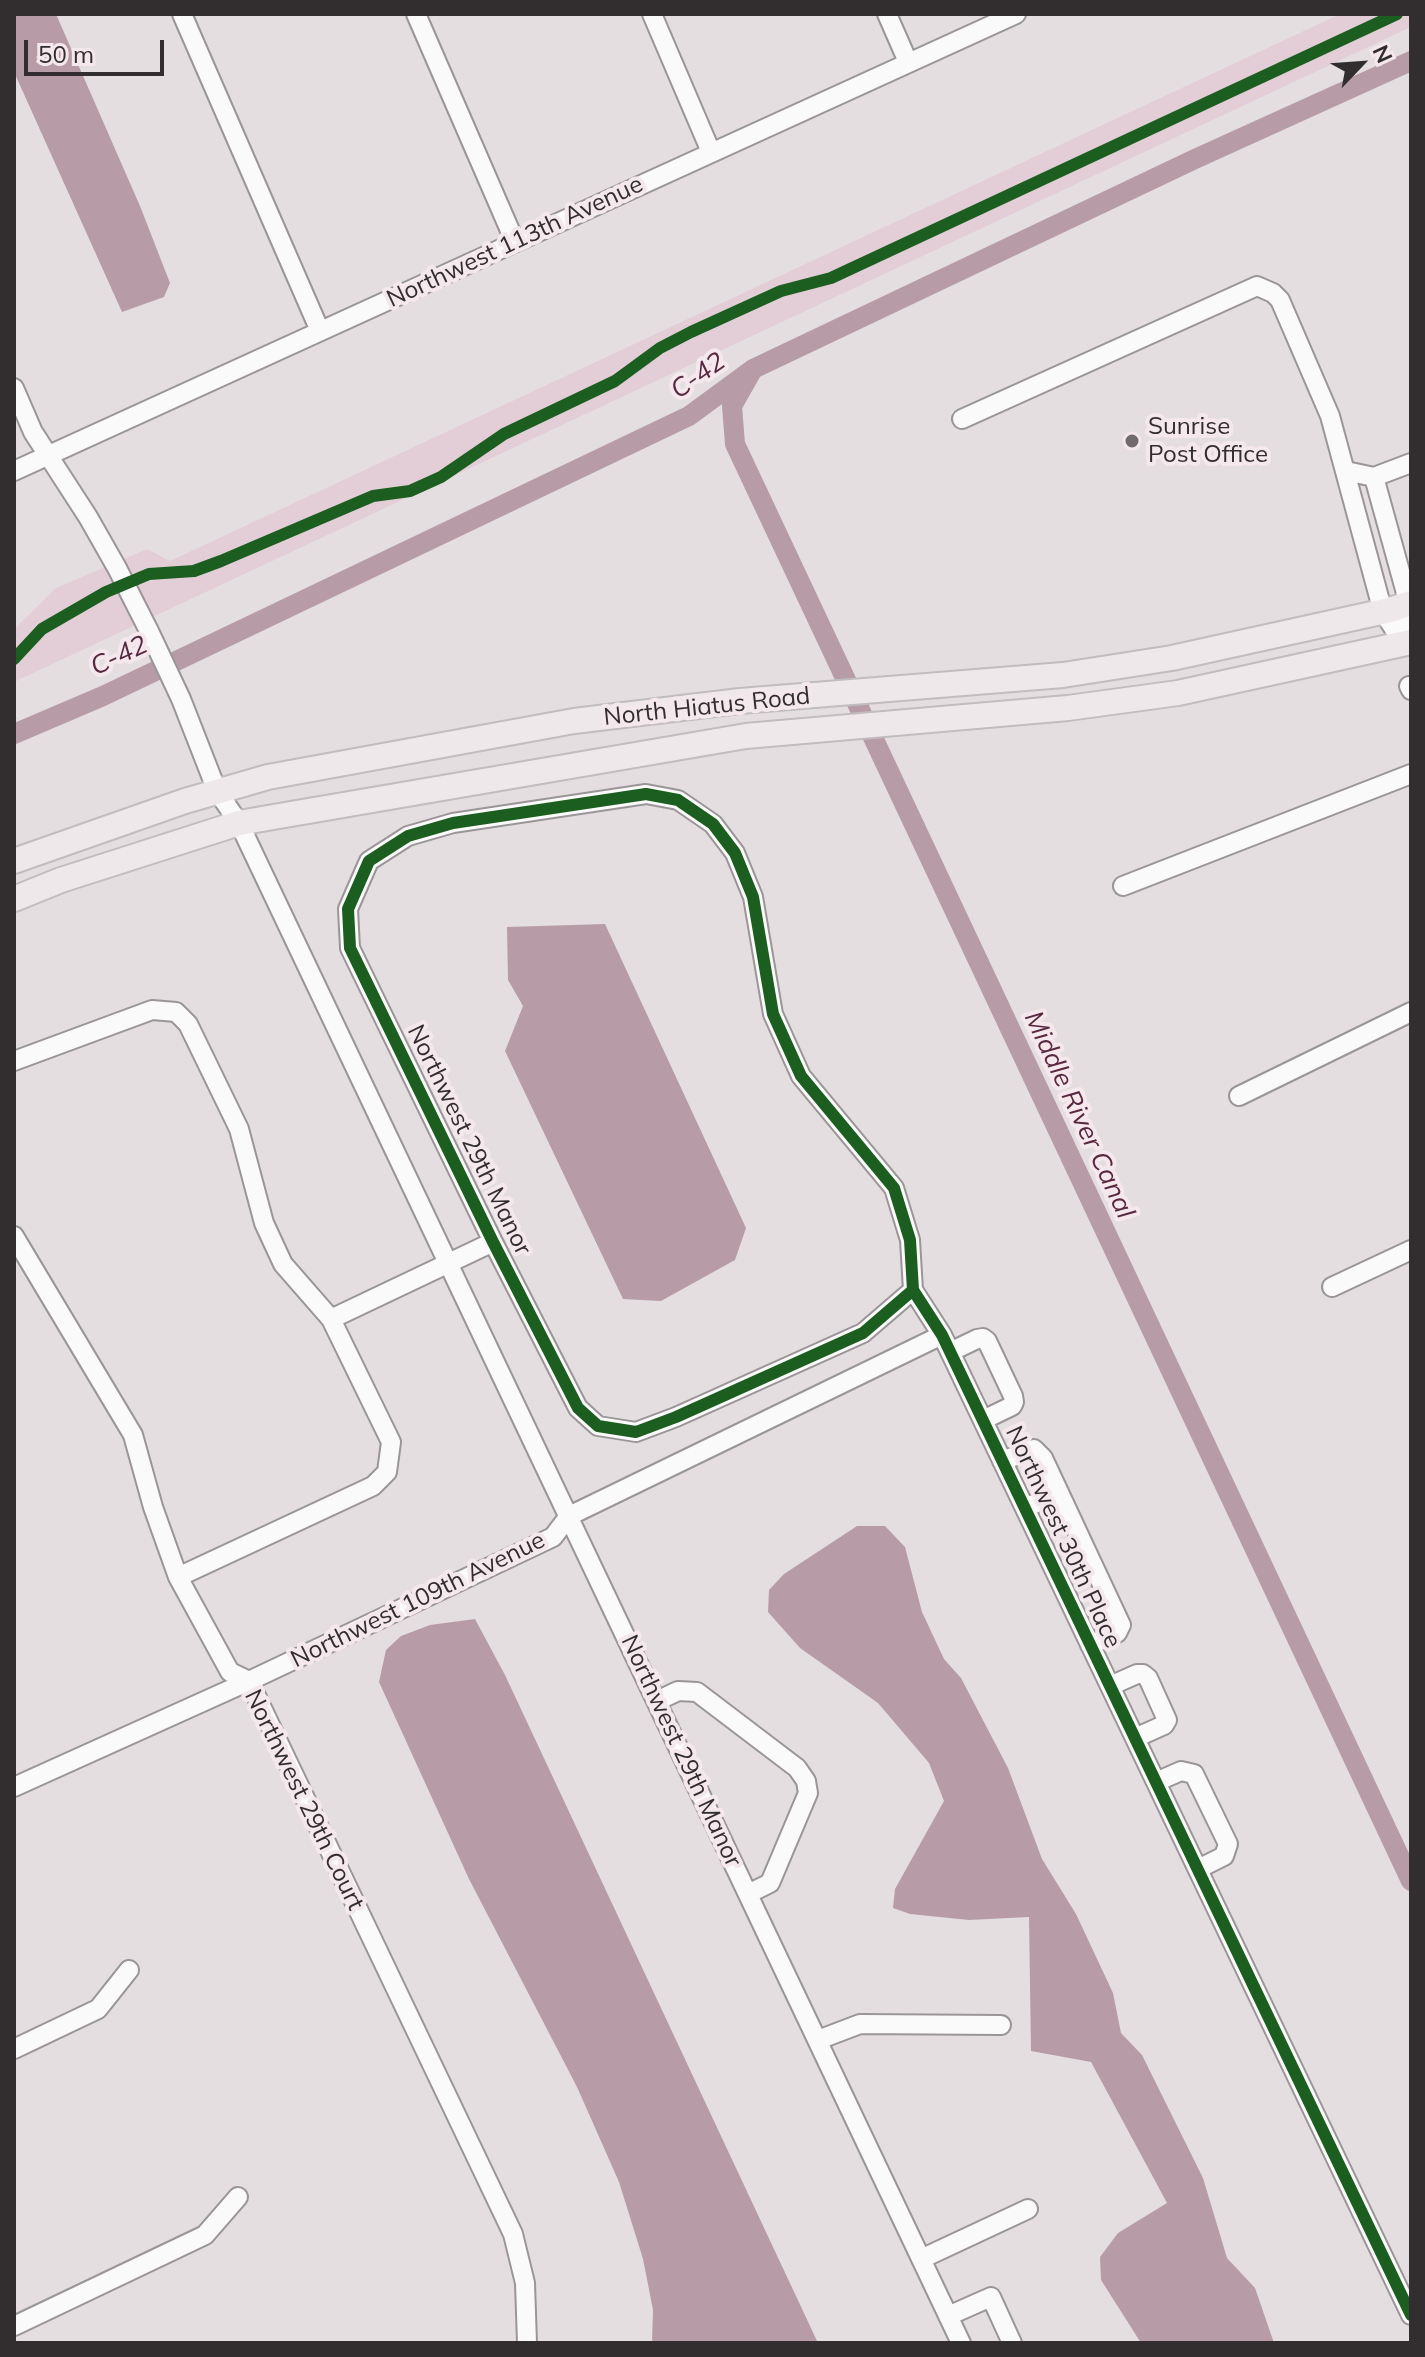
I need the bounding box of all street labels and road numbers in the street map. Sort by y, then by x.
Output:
street label: Northwest 113th Avenue [382,170,648,314]
street label: North Hiatus Road [602,682,812,732]
street label: Northwest 29th Manor [401,1020,537,1260]
street label: Northwest 30th Place [999,1421,1127,1653]
street label: Northwest 109th Avenue [286,1526,550,1674]
street label: Northwest 29th Manor [615,1630,747,1872]
street label: Northwest 29th Court [238,1685,370,1915]

